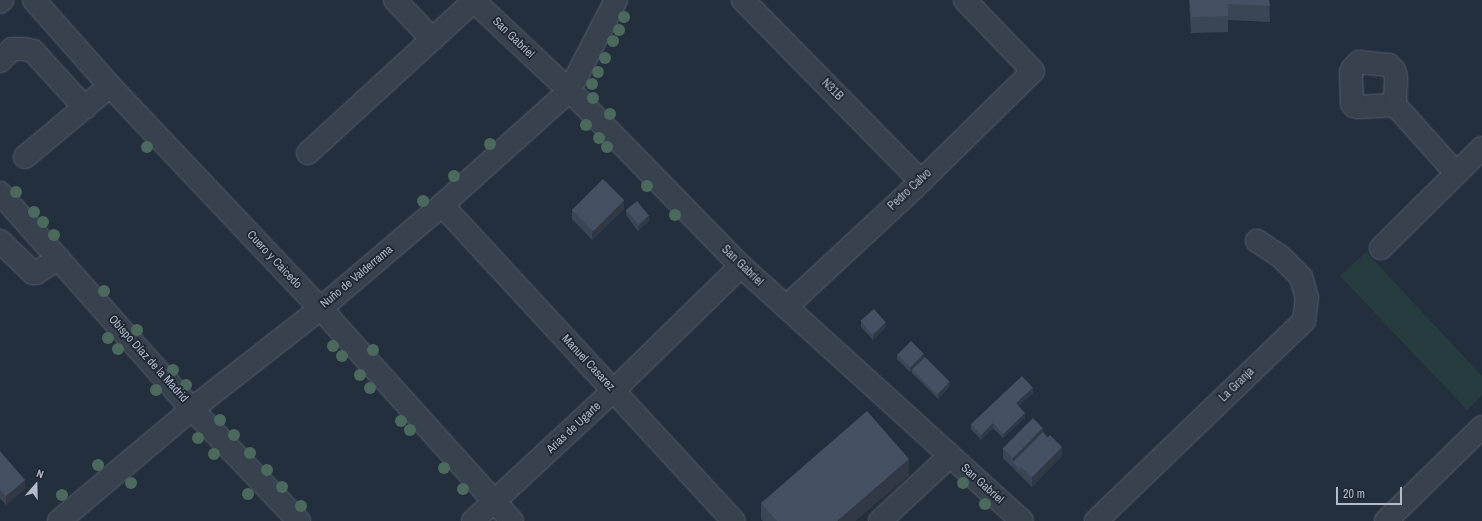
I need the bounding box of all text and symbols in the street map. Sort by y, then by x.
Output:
street label: San Gabriel [489,15,537,61]
street label: N31B [818,76,846,104]
street label: Pedro Calvo [885,166,935,214]
street label: Cuero y Caicedo [244,228,304,292]
street label: Nuño de Valderrama [318,243,396,311]
street label: San Gabriel [718,243,766,289]
street label: Obispo Díaz de la Madrid [105,313,191,405]
street label: Manuel Casarez [558,332,618,394]
street label: La Granja [1216,365,1258,405]
street label: Arias de Ugarte [544,399,604,457]
street label: San Gabriel [958,461,1006,507]
north arrow [16,465,56,505]
text: N [35,466,46,481]
scale bar [1338,479,1404,505]
text: 20 m [1343,486,1365,502]

